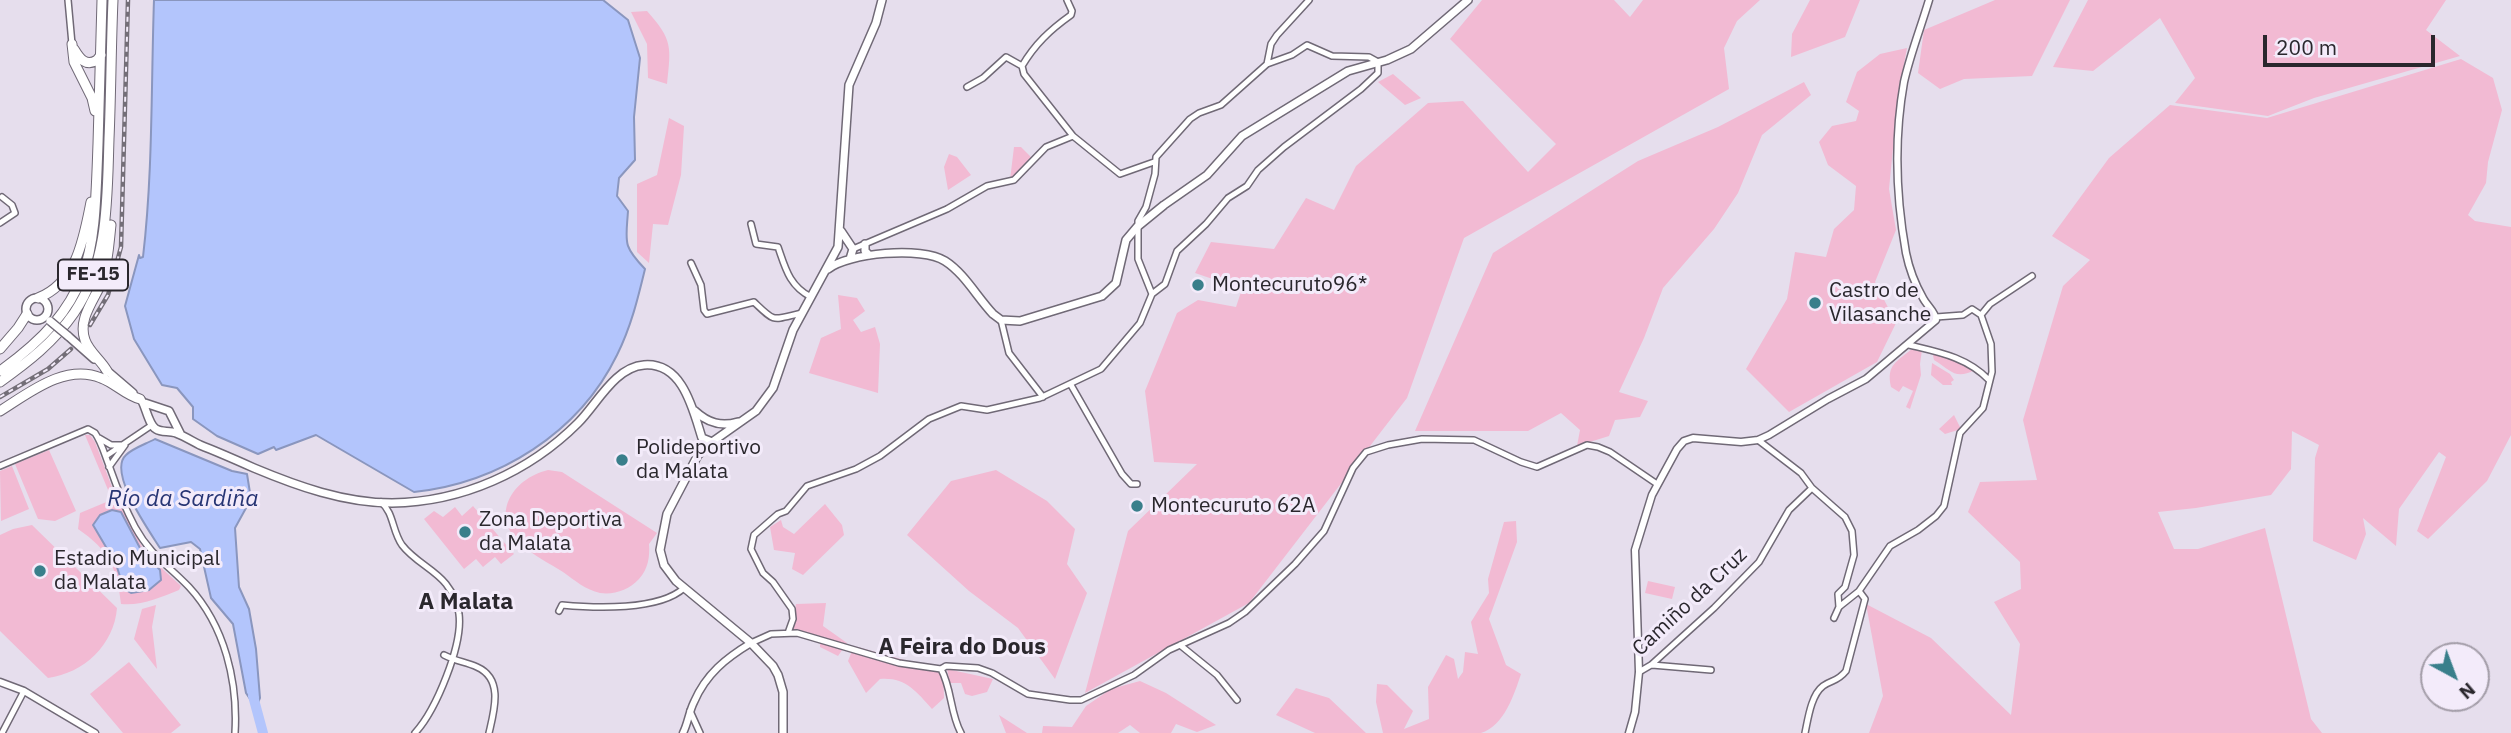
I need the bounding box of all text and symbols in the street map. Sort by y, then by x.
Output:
scale bar [2266,21,2438,65]
text: 200 m [2276,33,2337,61]
road number: FE-15 [58,260,128,290]
place label: Montecuruto96* [1212,272,1367,298]
marker: Montecuruto96* [1190,277,1206,293]
place label: Castro de Vilasanche [1829,278,1931,328]
marker: Castro de Vilasanche [1807,295,1823,311]
place label: Polideportivo da Malata [636,435,761,485]
marker: Polideportivo da Malata [614,452,630,468]
water label: Río da Sardiña [107,485,259,513]
place label: Montecuruto 62A [1151,493,1315,519]
marker: Montecuruto 62A [1129,498,1145,514]
place label: Zona Deportiva da Malata [479,507,622,557]
marker: Zona Deportiva da Malata [457,524,473,540]
street label: Camiño da Cruz [1628,543,1752,661]
place label: Estadio Municipal da Malata [54,546,220,596]
marker: Estadio Municipal da Malata [32,563,48,579]
district label: A Malata [419,588,513,616]
district label: A Feira do Dous [878,633,1046,661]
north arrow [2420,642,2490,712]
text: N [2454,678,2481,705]

